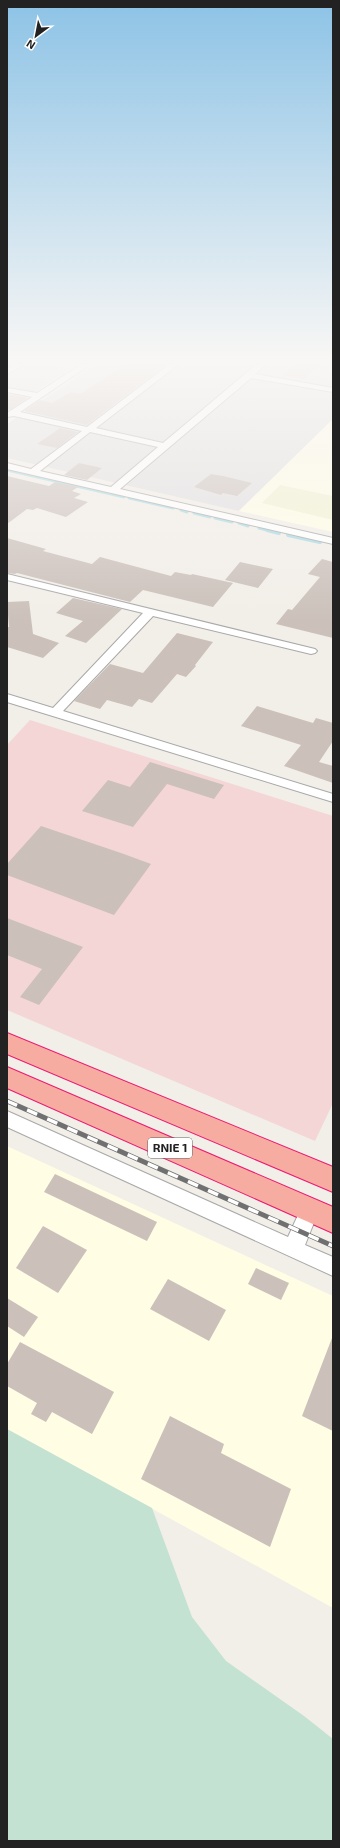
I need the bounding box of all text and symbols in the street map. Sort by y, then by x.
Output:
north arrow [16,16,56,56]
text: N [24,37,37,53]
road number: RNIE 1 [148,1138,192,1158]

